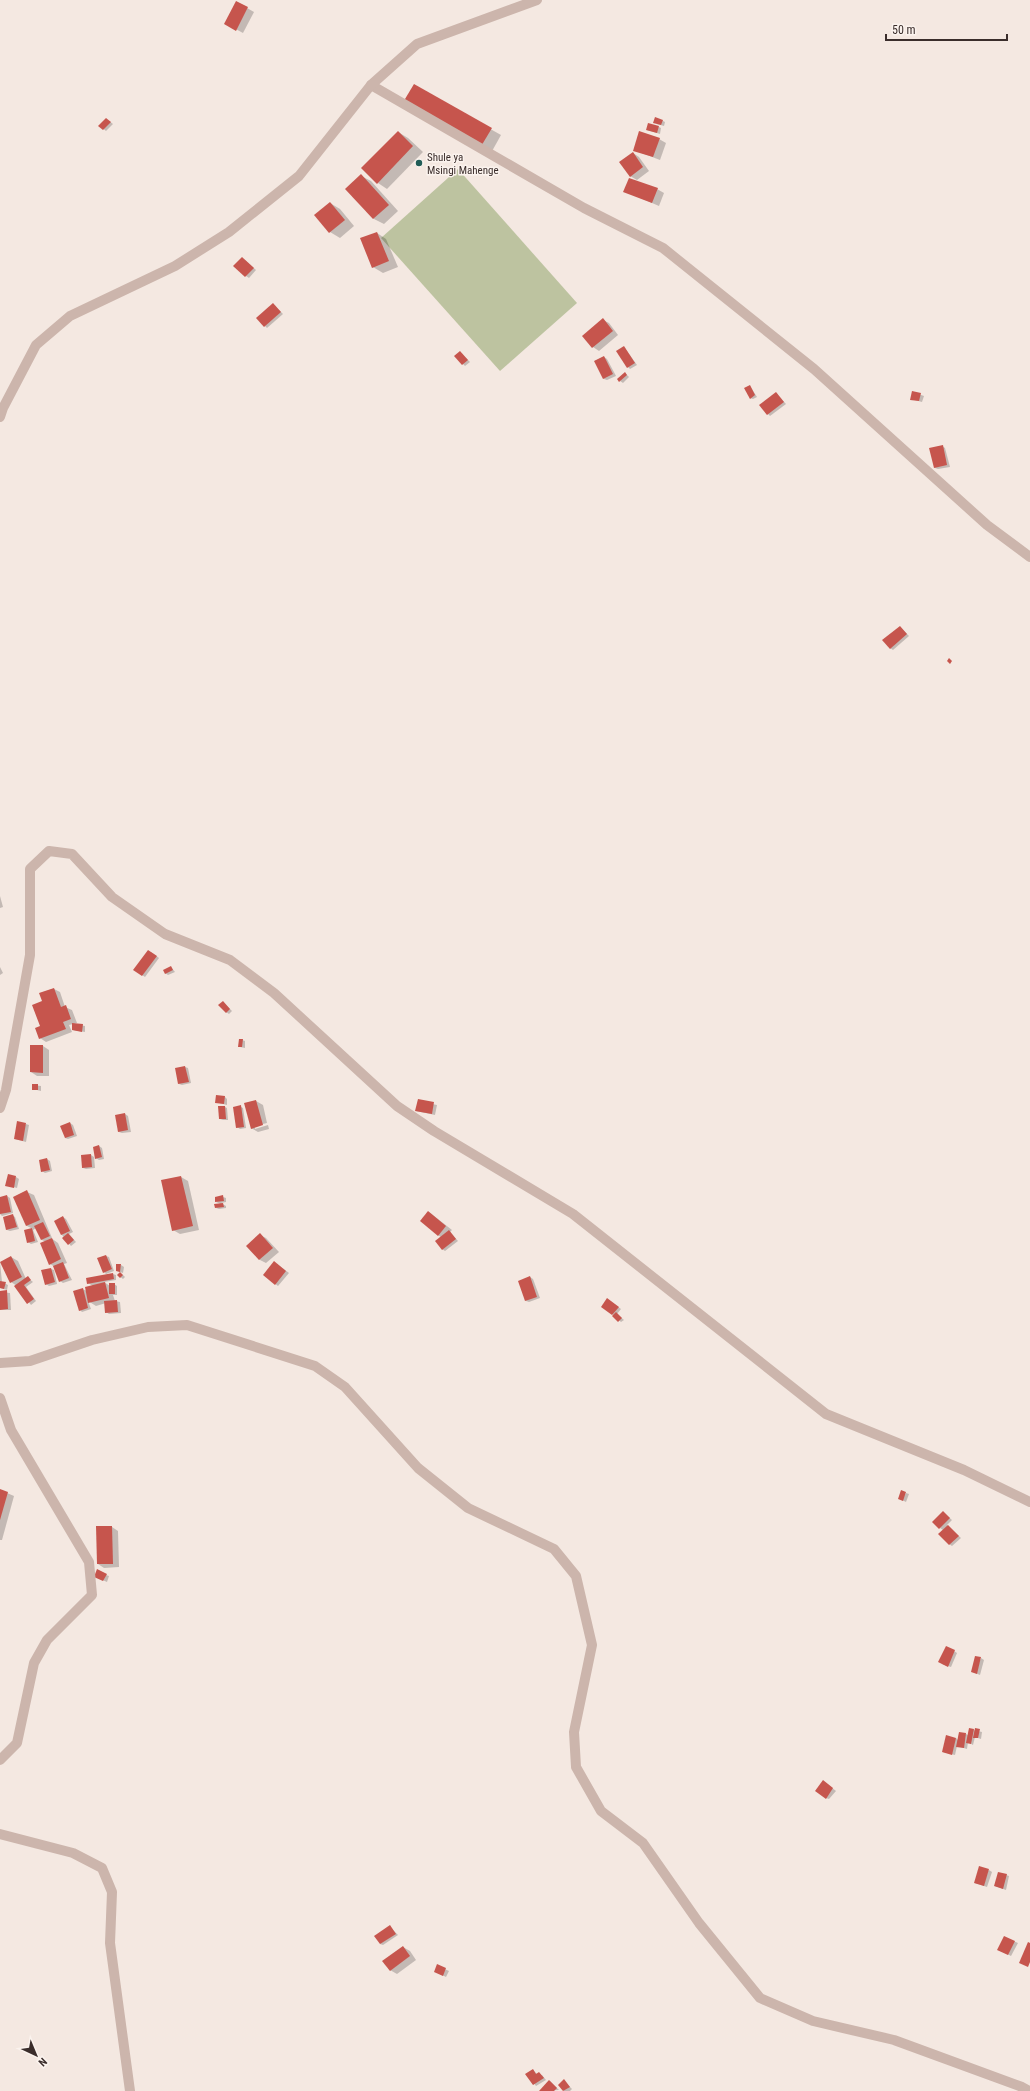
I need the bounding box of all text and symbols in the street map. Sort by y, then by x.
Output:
scale bar [886,16,1007,42]
text: 50 m [892,23,916,37]
place label: Shule ya Msingi Mahenge [427,151,499,177]
marker: Shule ya Msingi Mahenge [414,158,424,168]
north arrow [16,2035,56,2075]
text: N [35,2055,50,2069]

